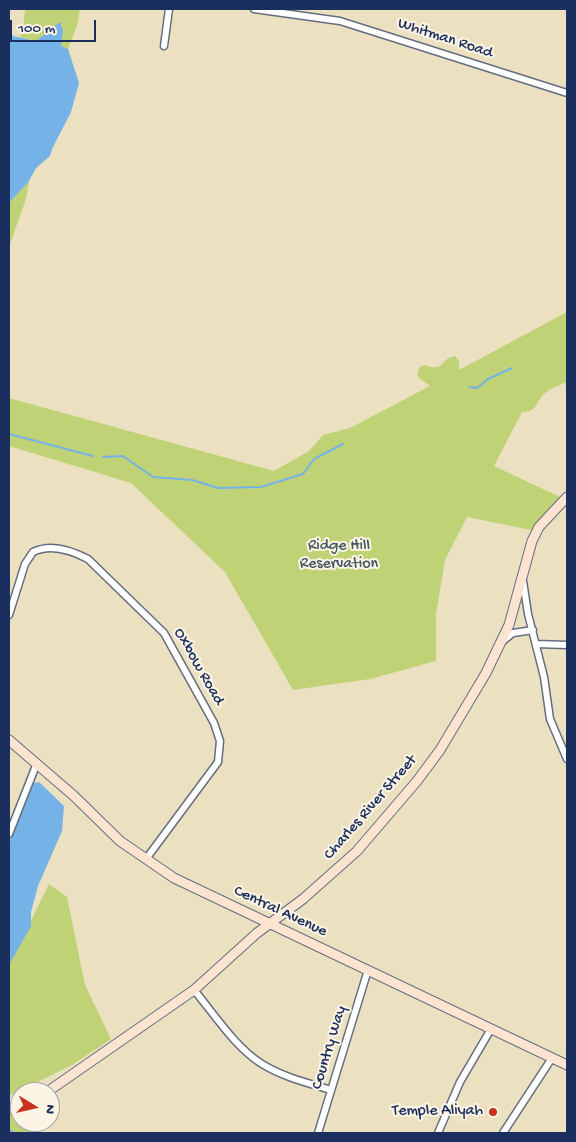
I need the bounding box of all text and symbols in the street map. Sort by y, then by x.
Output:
scale bar [12,10,99,42]
street label: Whitman Road [395,15,495,63]
text: 100 m [18,20,55,38]
park label: Ridge Hill Reservation [300,537,378,575]
street label: Oxbow Road [168,625,228,709]
street label: Charles River Street [320,752,422,864]
street label: Central Avenue [230,882,330,942]
street label: Country Way [308,1004,352,1092]
north arrow [10,1082,60,1132]
place label: Temple Aliyah [392,1102,483,1122]
text: N [40,1103,58,1115]
marker: Temple Aliyah [487,1106,499,1118]

